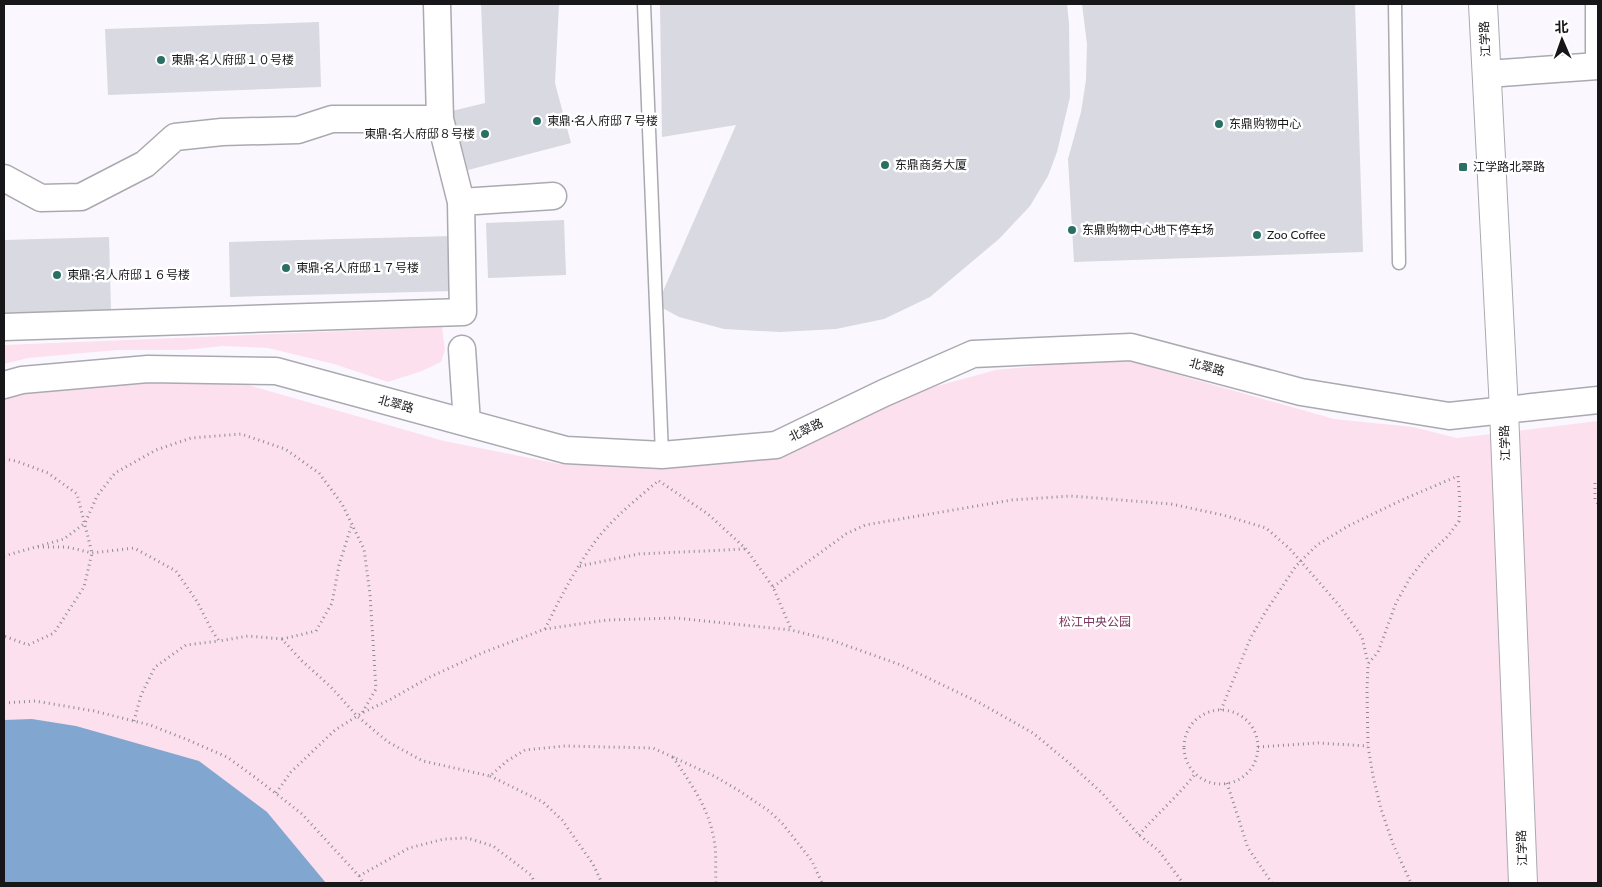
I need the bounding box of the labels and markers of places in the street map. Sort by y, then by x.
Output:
place label: 東鼎·名人府邸１０号楼 [171,52,294,67]
marker: 東鼎·名人府邸１０号楼 [155,54,167,66]
place label: 東鼎·名人府邸７号楼 [547,113,658,128]
marker: 東鼎·名人府邸７号楼 [531,115,543,127]
place label: 东鼎购物中心 [1229,116,1301,131]
marker: 东鼎购物中心 [1213,118,1225,130]
place label: 東鼎·名人府邸８号楼 [364,126,475,141]
marker: 東鼎·名人府邸８号楼 [479,128,491,140]
place label: 东鼎商务大厦 [895,157,967,172]
marker: 东鼎商务大厦 [879,159,891,171]
place label: 江学路北翠路 [1473,159,1545,174]
marker: 江学路北翠路 [1457,161,1469,173]
place label: 东鼎购物中心地下停车场 [1082,222,1214,237]
marker: 东鼎购物中心地下停车场 [1066,224,1078,236]
place label: Zoo Coffee [1267,227,1326,242]
marker: Zoo Coffee [1251,229,1263,241]
place label: 東鼎·名人府邸１７号楼 [296,260,419,275]
marker: 東鼎·名人府邸１７号楼 [280,262,292,274]
place label: 東鼎·名人府邸１６号楼 [67,267,190,282]
marker: 東鼎·名人府邸１６号楼 [51,269,63,281]

